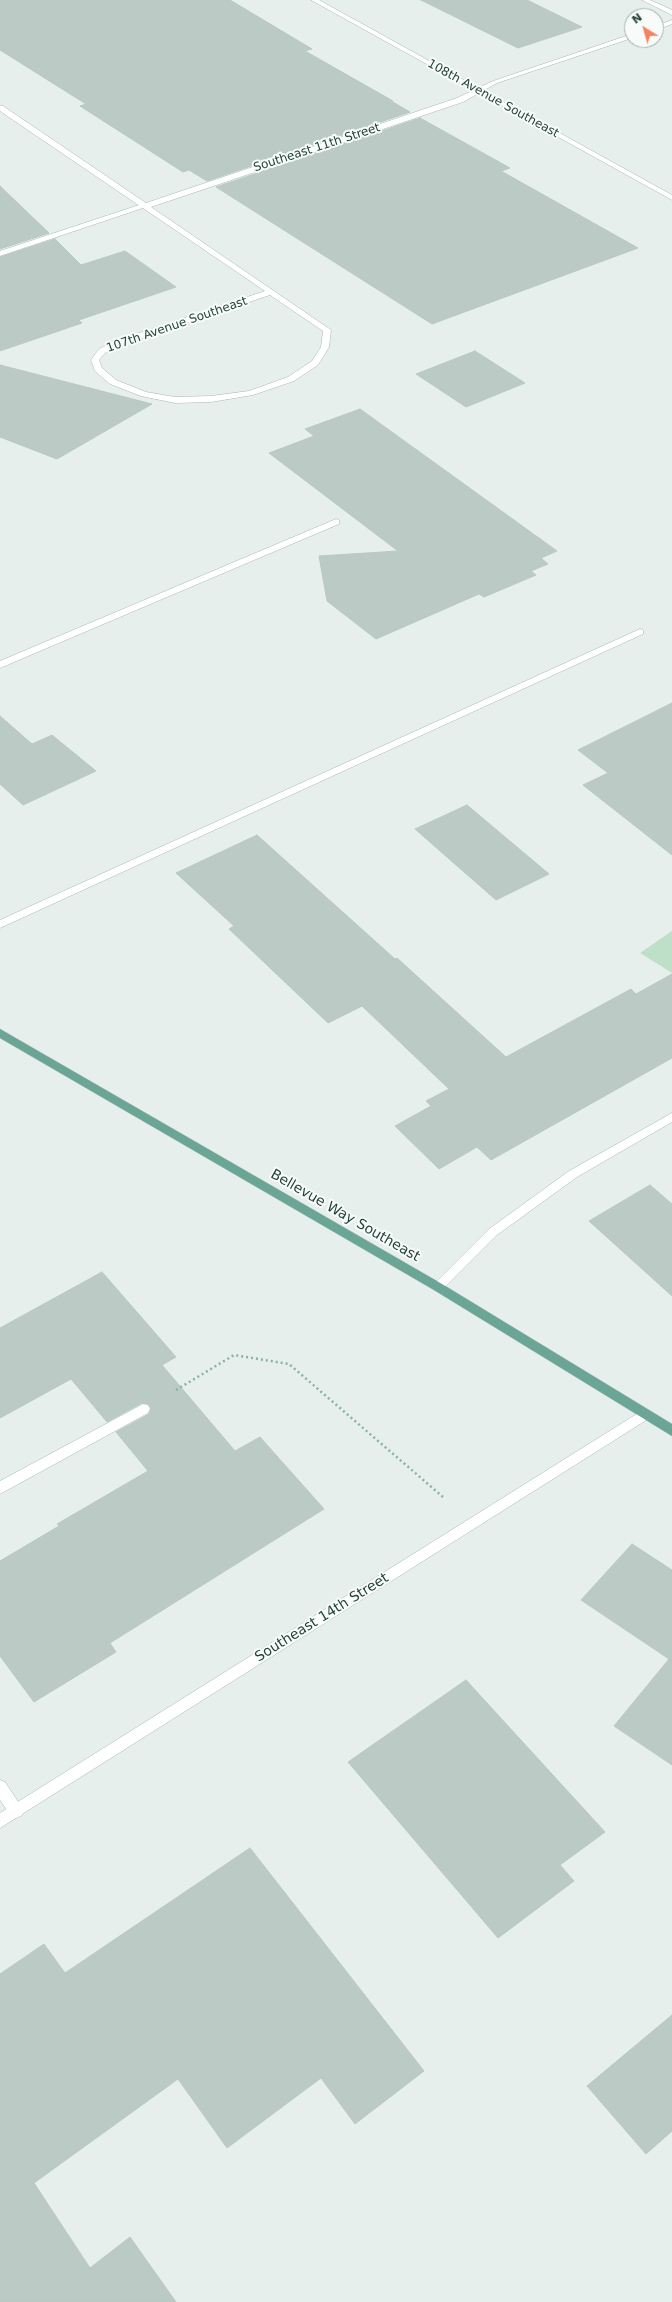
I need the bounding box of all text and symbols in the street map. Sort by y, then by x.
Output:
north arrow [624,8,664,48]
text: N [629,11,645,27]
street label: 108th Avenue Southeast [425,57,561,141]
street label: Southeast 11th Street [252,121,382,175]
street label: 107th Avenue Southeast [105,294,249,356]
street label: Bellevue Way Southeast [267,1166,423,1266]
street label: Southeast 14th Street [252,1570,392,1666]

